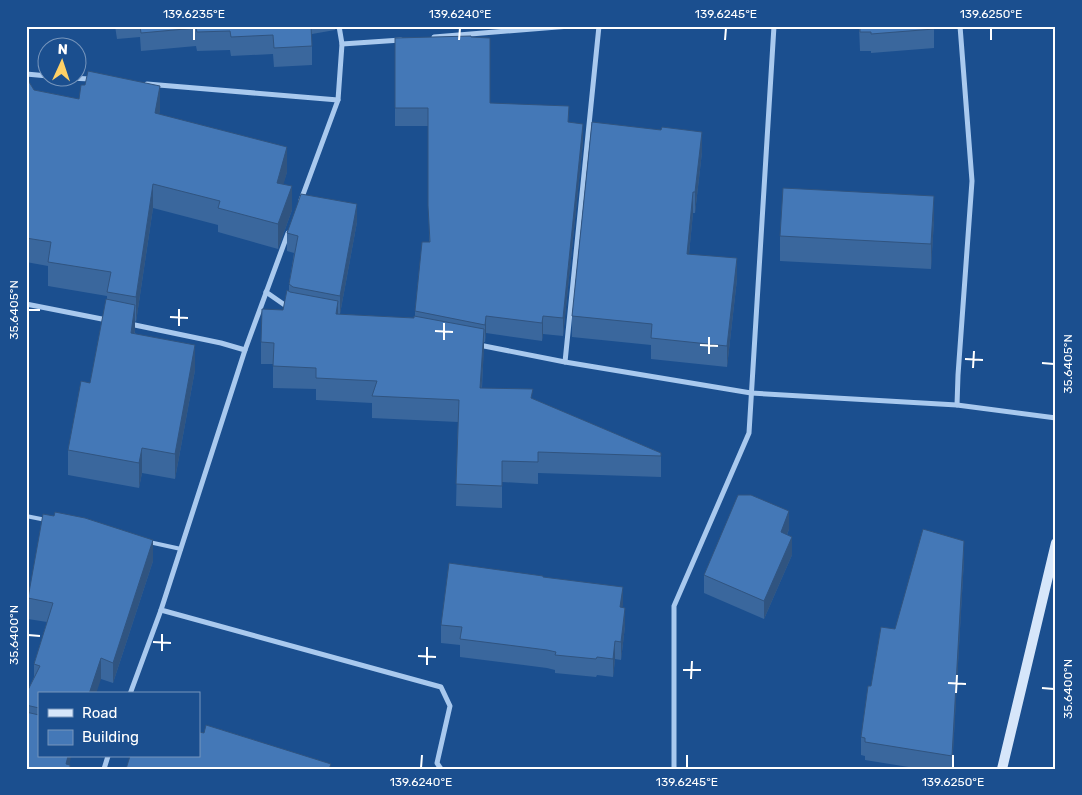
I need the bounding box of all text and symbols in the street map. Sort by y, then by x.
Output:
text: 139.6235°E [163,7,225,21]
text: 139.6240°E [429,7,491,21]
text: 139.6245°E [695,7,757,21]
text: 139.6250°E [960,7,1022,21]
north arrow [38,38,88,88]
text: N [57,41,68,58]
text: 35.6405°N [7,280,21,340]
text: 35.6405°N [1061,334,1075,394]
text: 35.6400°N [7,605,21,665]
text: 35.6400°N [1061,659,1075,719]
legend [38,692,200,758]
text: Road [82,704,118,722]
text: Building [82,728,139,746]
text: 139.6240°E [390,775,452,789]
text: 139.6245°E [656,775,718,789]
text: 139.6250°E [922,775,984,789]

